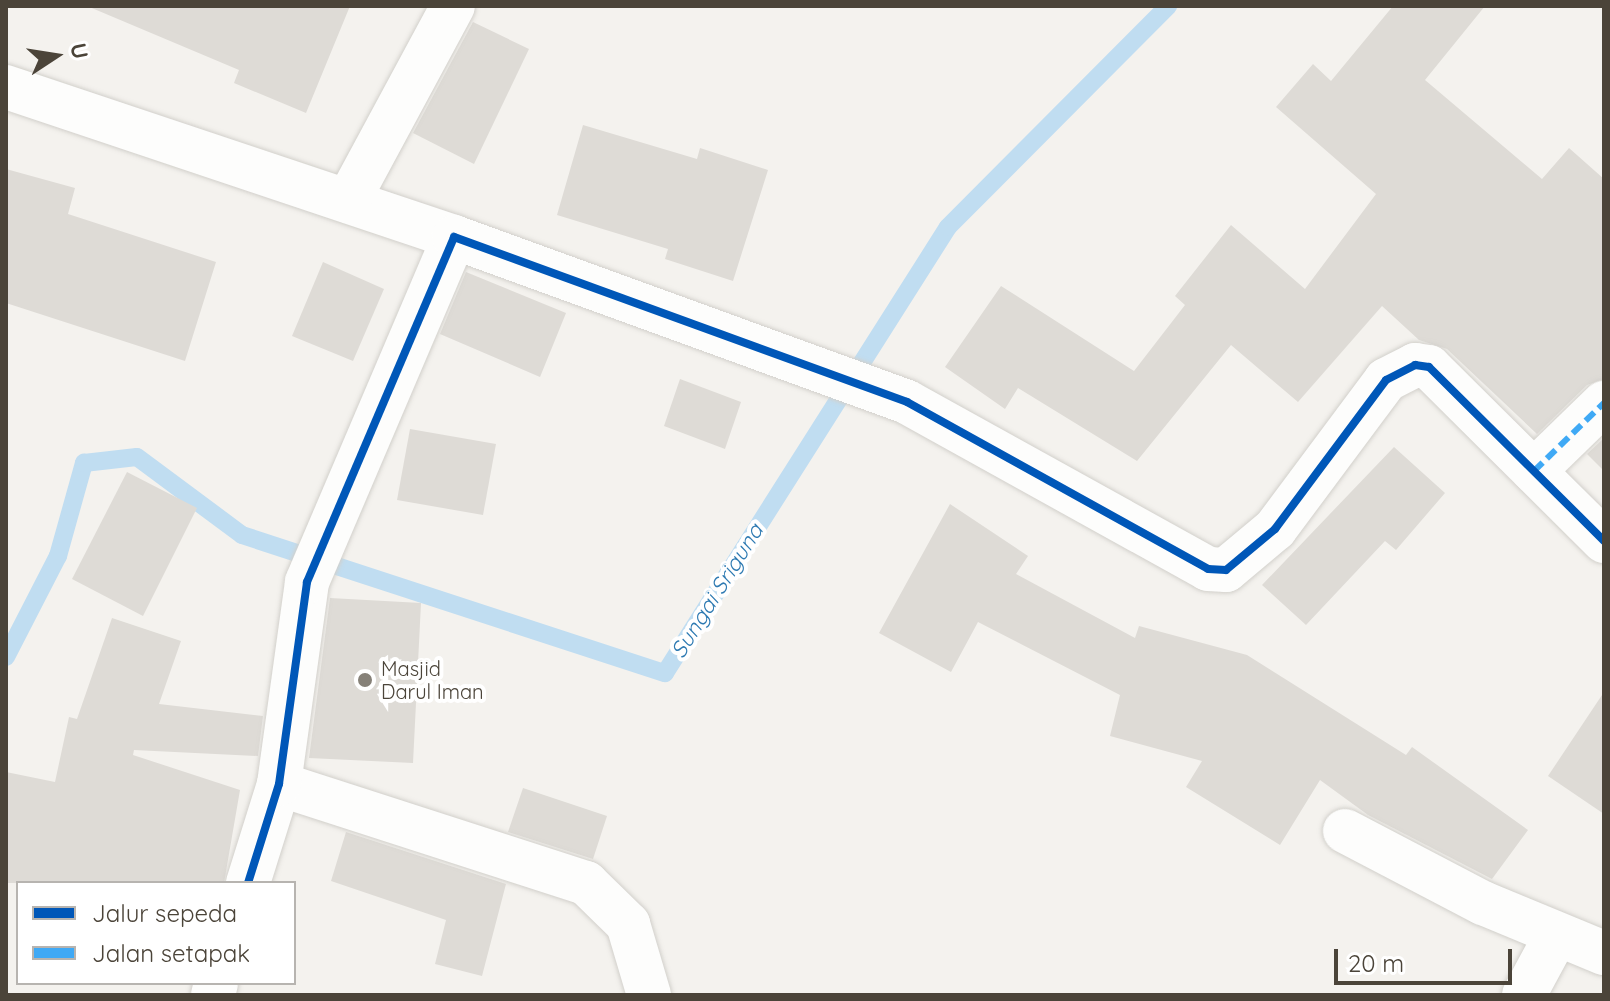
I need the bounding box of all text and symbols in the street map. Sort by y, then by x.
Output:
north arrow [16,16,96,96]
text: U [64,41,95,62]
water label: Sungai Sriguna [665,519,769,663]
place label: Masjid Darul Iman [381,656,484,703]
marker: Masjid Darul Iman [356,671,374,689]
legend [16,881,296,985]
text: Jalur sepeda [92,898,237,928]
scale bar [1338,933,1516,983]
text: Jalan setapak [92,938,250,968]
text: 20 m [1348,948,1404,978]

